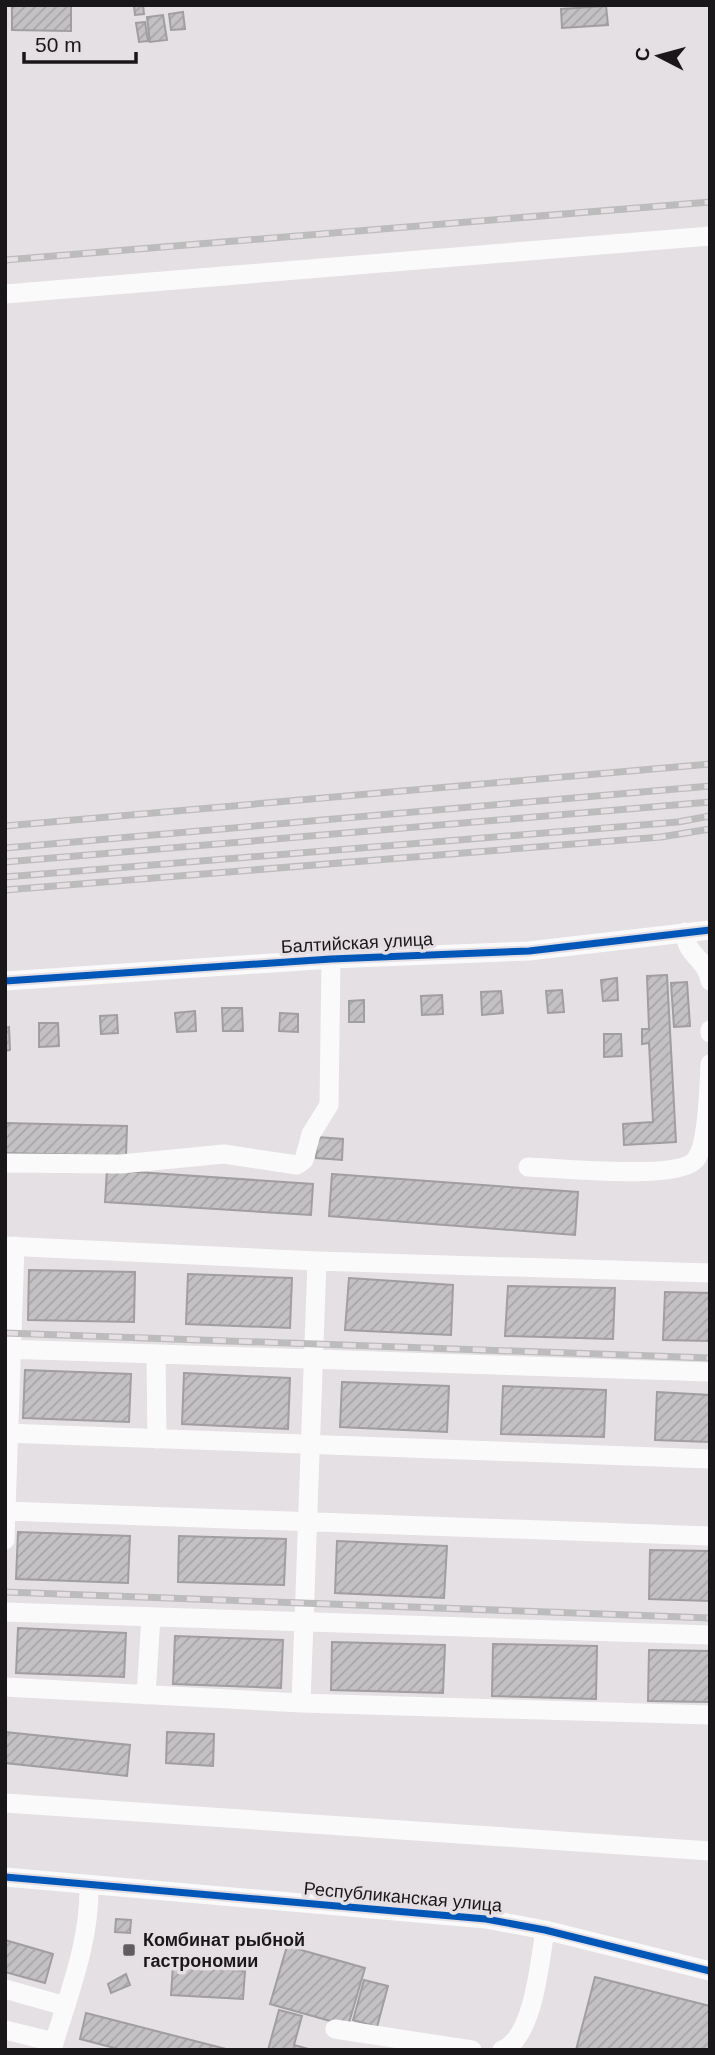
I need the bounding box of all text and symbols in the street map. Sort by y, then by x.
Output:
scale bar [24,21,136,65]
north arrow [624,21,694,91]
text: 50 m [35,33,82,56]
text: С [631,46,654,62]
street label: Балтийская улица [280,929,434,957]
street label: Республиканская улица [303,1878,504,1916]
place label: Комбинат рыбной гастрономии [143,1930,305,1971]
marker: Комбинат рыбной гастрономии [121,1942,137,1958]

